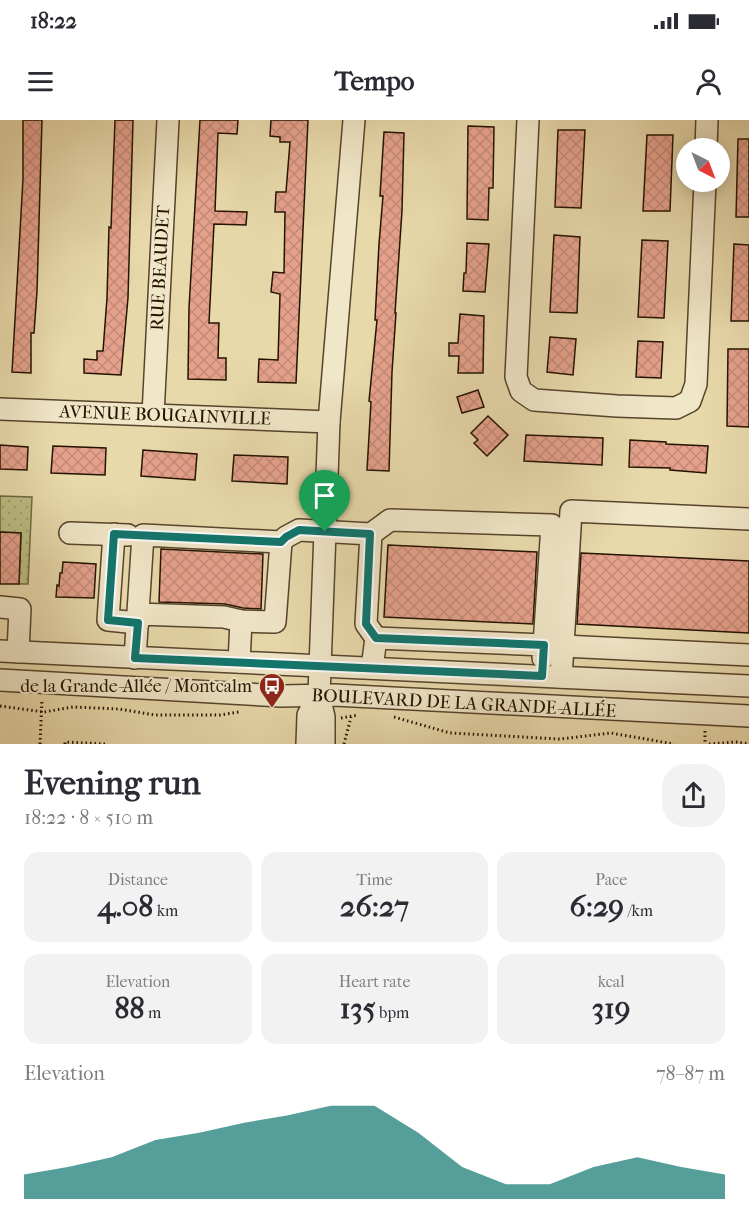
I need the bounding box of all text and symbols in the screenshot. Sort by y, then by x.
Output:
text: 18:22 [30,8,77,34]
icon: menu [24,65,57,98]
text: Tempo [334,65,415,97]
icon: person [692,65,725,98]
north arrow [676,138,730,192]
map controls [676,138,730,192]
street label: RUE BEAUDET [147,204,174,331]
street label: AVENUE BOUGAINVILLE [58,401,271,430]
pin [299,470,350,532]
icon: arrive [308,479,341,512]
bus stop icon: de la Grande-Allée / Montcalm [257,671,287,709]
place label: de la Grande-Allée / Montcalm [20,676,252,697]
street label: BOULEVARD DE LA GRANDE-ALLÉE [311,684,617,722]
text: Evening run [24,764,201,803]
button: share [662,764,725,827]
text: 18:22 · 8 × 510 m [24,806,153,829]
text: Distance [108,870,168,889]
text: Time [356,870,393,889]
text: Pace [595,870,627,889]
text: 4.08 [97,889,153,924]
text: 26:27 [340,889,409,924]
text: 6:29 [569,889,624,924]
text: km [153,901,178,920]
text: /km [624,901,653,920]
text: Elevation [105,972,170,991]
text: Heart rate [339,972,410,991]
text: kcal [598,972,625,991]
text: 88 [114,991,145,1026]
text: 135 [340,991,376,1026]
text: 319 [592,991,631,1026]
text: m [145,1003,161,1022]
text: bpm [376,1003,409,1022]
text: Elevation [24,1062,105,1085]
text: 78–87 m [656,1062,725,1085]

